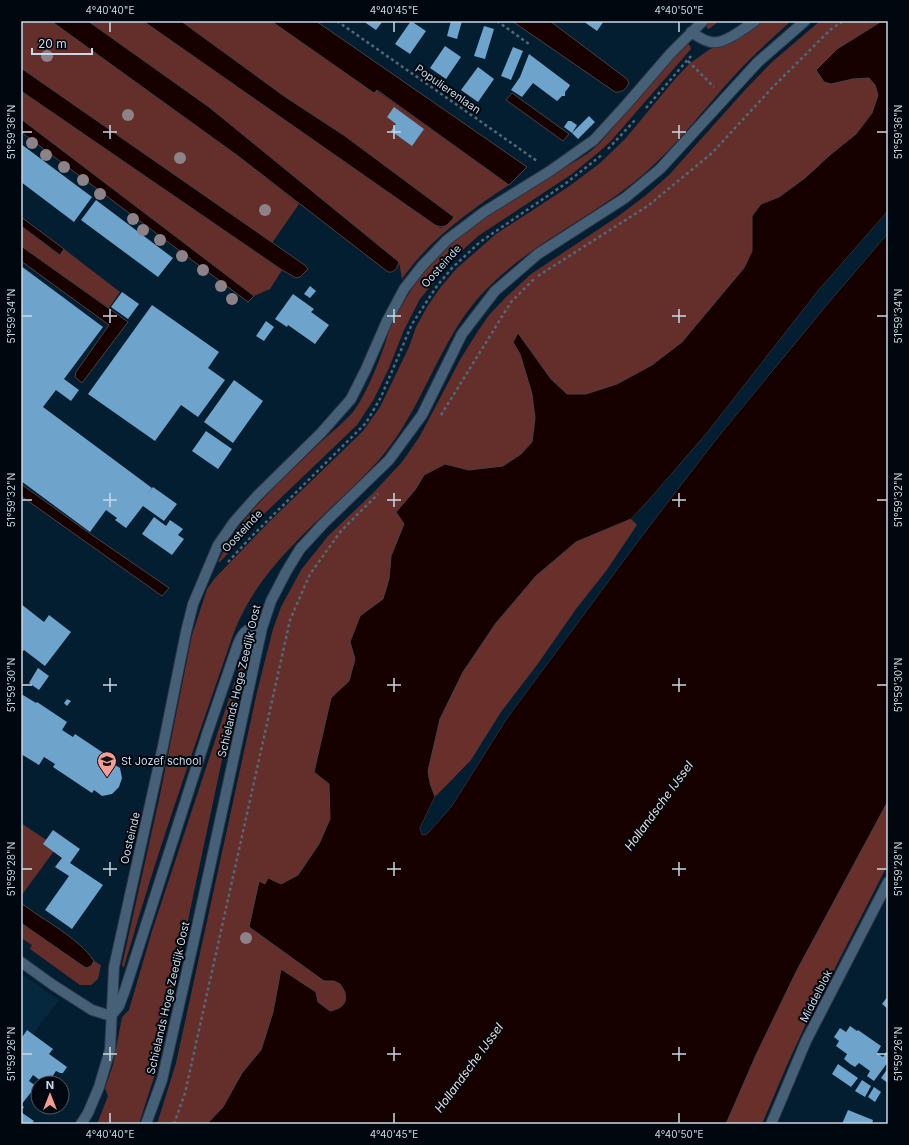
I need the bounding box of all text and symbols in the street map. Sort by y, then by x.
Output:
text: 4°40'40"E [86,4,134,16]
text: 4°40'45"E [370,4,418,16]
text: 4°40'50"E [654,4,704,16]
scale bar [32,30,92,56]
text: 20 m [38,36,67,51]
street label: Populierenlaan [412,61,484,117]
text: 51°59'36"N [5,105,17,159]
text: 51°59'36"N [892,105,904,159]
street label: Oosteinde [418,242,464,290]
text: 51°59'34"N [5,289,17,343]
text: 51°59'34"N [892,289,904,343]
text: 51°59'32"N [5,473,17,527]
text: 51°59'32"N [892,473,904,527]
street label: Oosteinde [219,507,265,555]
street label: Schielands Hoge Zeedijk Oost [215,603,263,759]
text: 51°59'30"N [5,658,17,712]
text: 51°59'30"N [892,658,904,712]
school or university icon: St Jozef school [96,750,118,778]
place label: St Jozef school [121,754,201,768]
water label: Hollandsche IJssel [621,758,696,853]
street label: Oosteinde [117,811,143,865]
text: 51°59'28"N [5,842,17,896]
text: 51°59'28"N [892,842,904,896]
street label: Schielands Hoge Zeedijk Oost [144,920,192,1076]
street label: Middelblok [797,967,835,1025]
water label: Hollandsche IJssel [431,1020,506,1115]
text: 51°59'26"N [5,1027,17,1081]
text: 51°59'26"N [892,1027,904,1081]
north arrow [30,1075,70,1115]
text: N [46,1078,54,1092]
text: 4°40'40"E [86,1128,134,1140]
text: 4°40'45"E [370,1128,418,1140]
text: 4°40'50"E [654,1128,704,1140]

